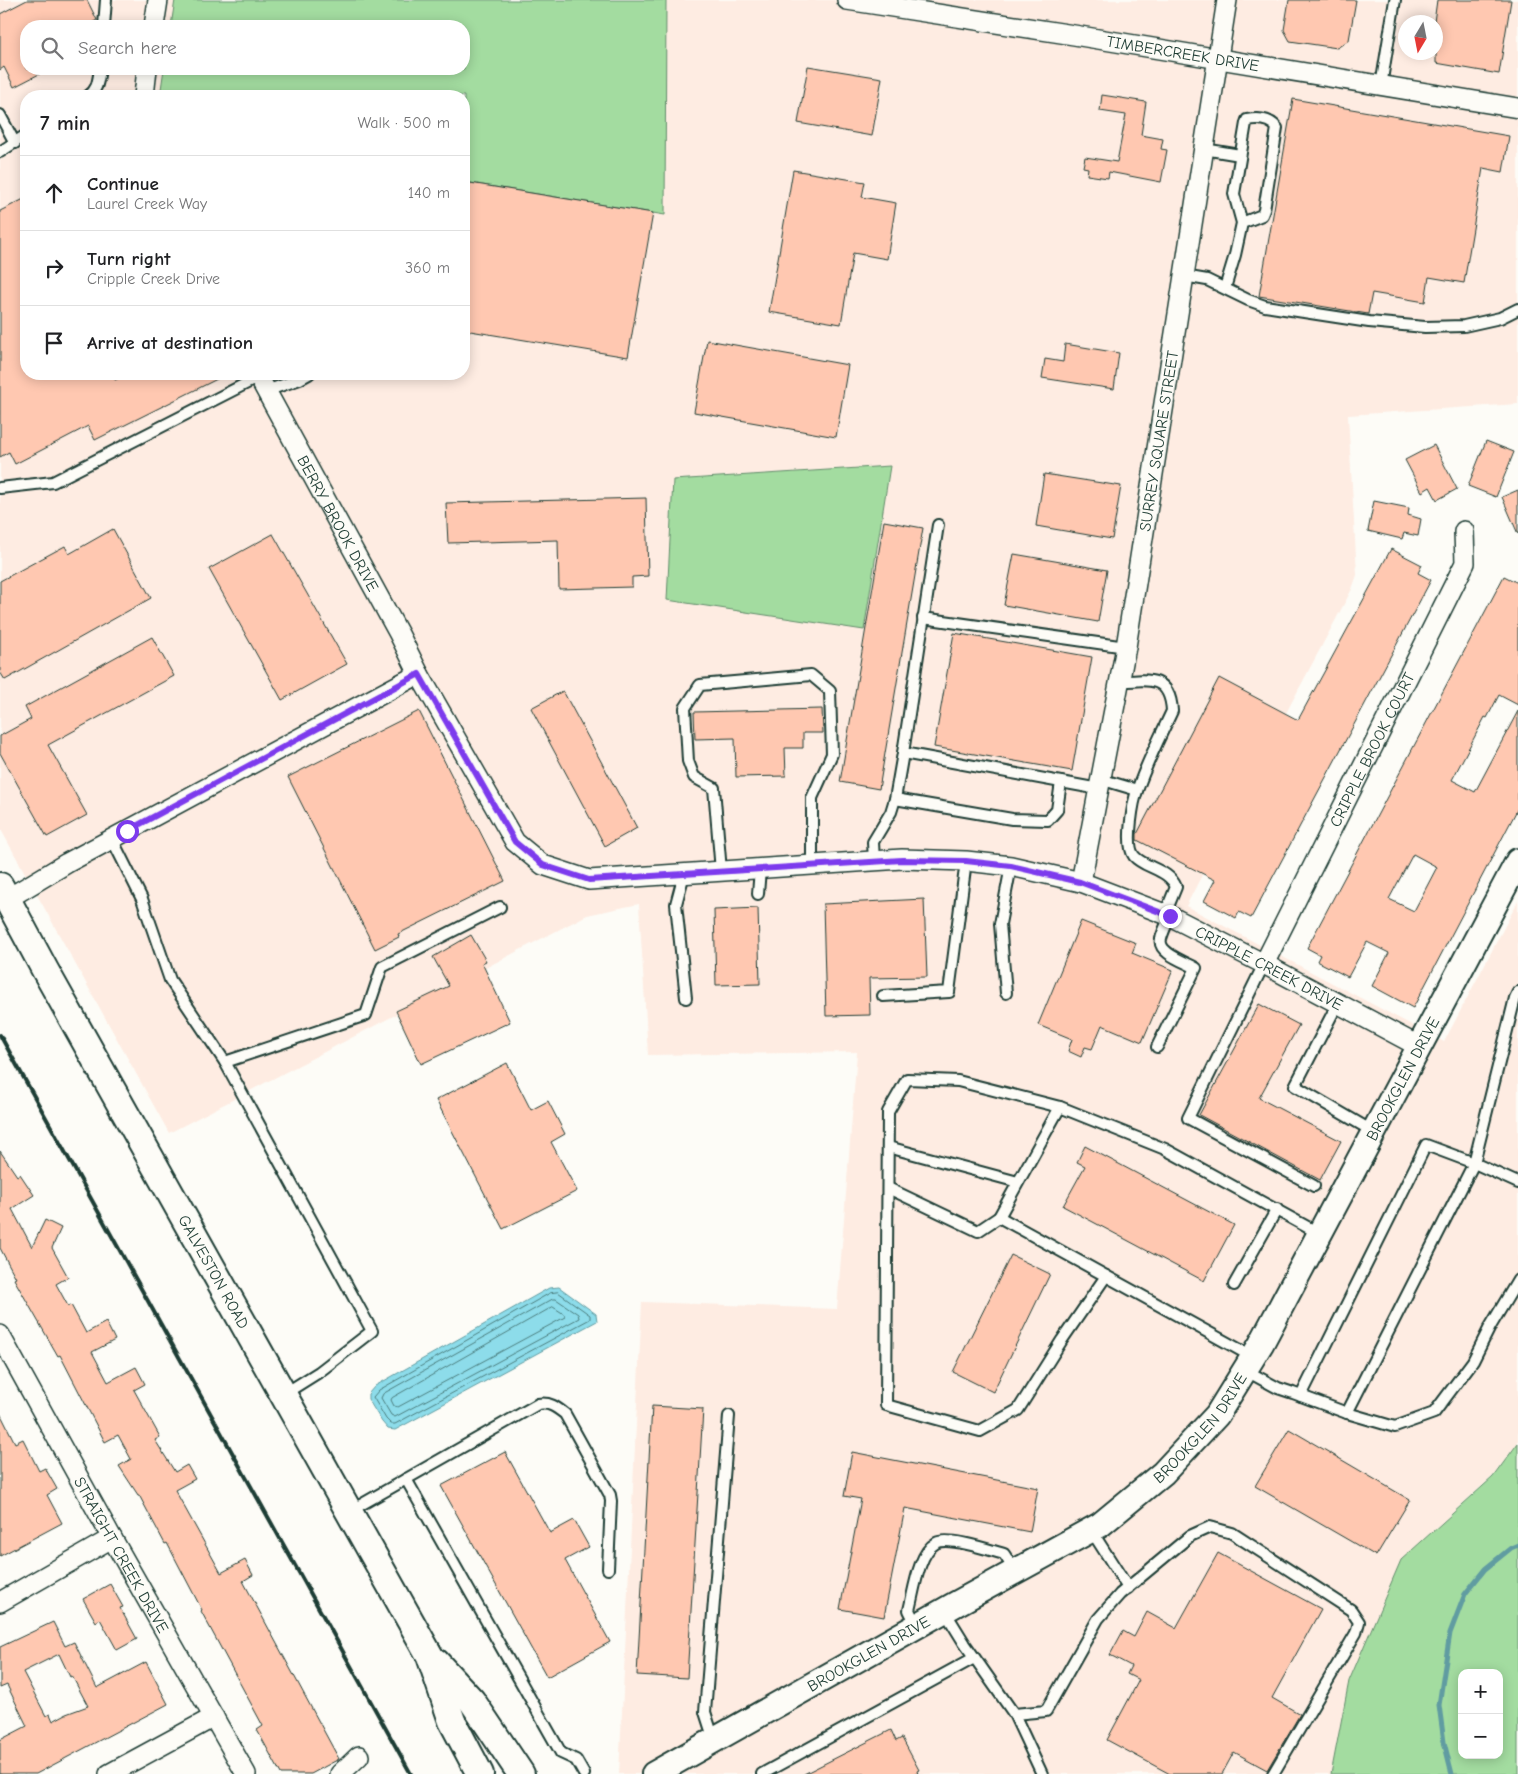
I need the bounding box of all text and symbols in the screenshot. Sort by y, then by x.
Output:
north arrow [1398,15,1443,60]
search box [20,20,470,75]
street label: TIMBERCREEK DRIVE [1105,32,1261,75]
icon: search [38,34,66,62]
text: Search here [78,37,177,59]
text: 7 min [40,111,90,135]
text: Walk · 500 m [357,114,450,132]
text: Continue [87,173,159,195]
icon: ahead [40,179,68,207]
text: 140 m [408,184,450,202]
text: Laurel Creek Way [87,195,207,213]
text: Turn right [87,248,171,270]
icon: right [40,254,68,282]
text: 360 m [405,259,450,277]
text: Cripple Creek Drive [87,270,220,288]
icon: arrive [40,329,68,357]
text: Arrive at destination [87,332,253,354]
street label: SURREY SQUARE STREET [1136,349,1182,533]
street label: BERRY BROOK DRIVE [293,453,382,595]
street label: CRIPPLE BROOK COURT [1326,669,1419,830]
route start [116,820,139,843]
route end [1159,905,1182,928]
street label: CRIPPLE CREEK DRIVE [1192,922,1346,1014]
street label: BROOKGLEN DRIVE [1363,1014,1444,1144]
street label: GALVESTON ROAD [174,1212,252,1332]
street label: BROOKGLEN DRIVE [1150,1370,1251,1487]
street label: STRAIGHT CREEK DRIVE [70,1474,172,1636]
street label: BROOKGLEN DRIVE [804,1612,933,1696]
map controls [1458,1669,1503,1759]
button: + [1458,1669,1503,1714]
button: − [1458,1714,1503,1759]

